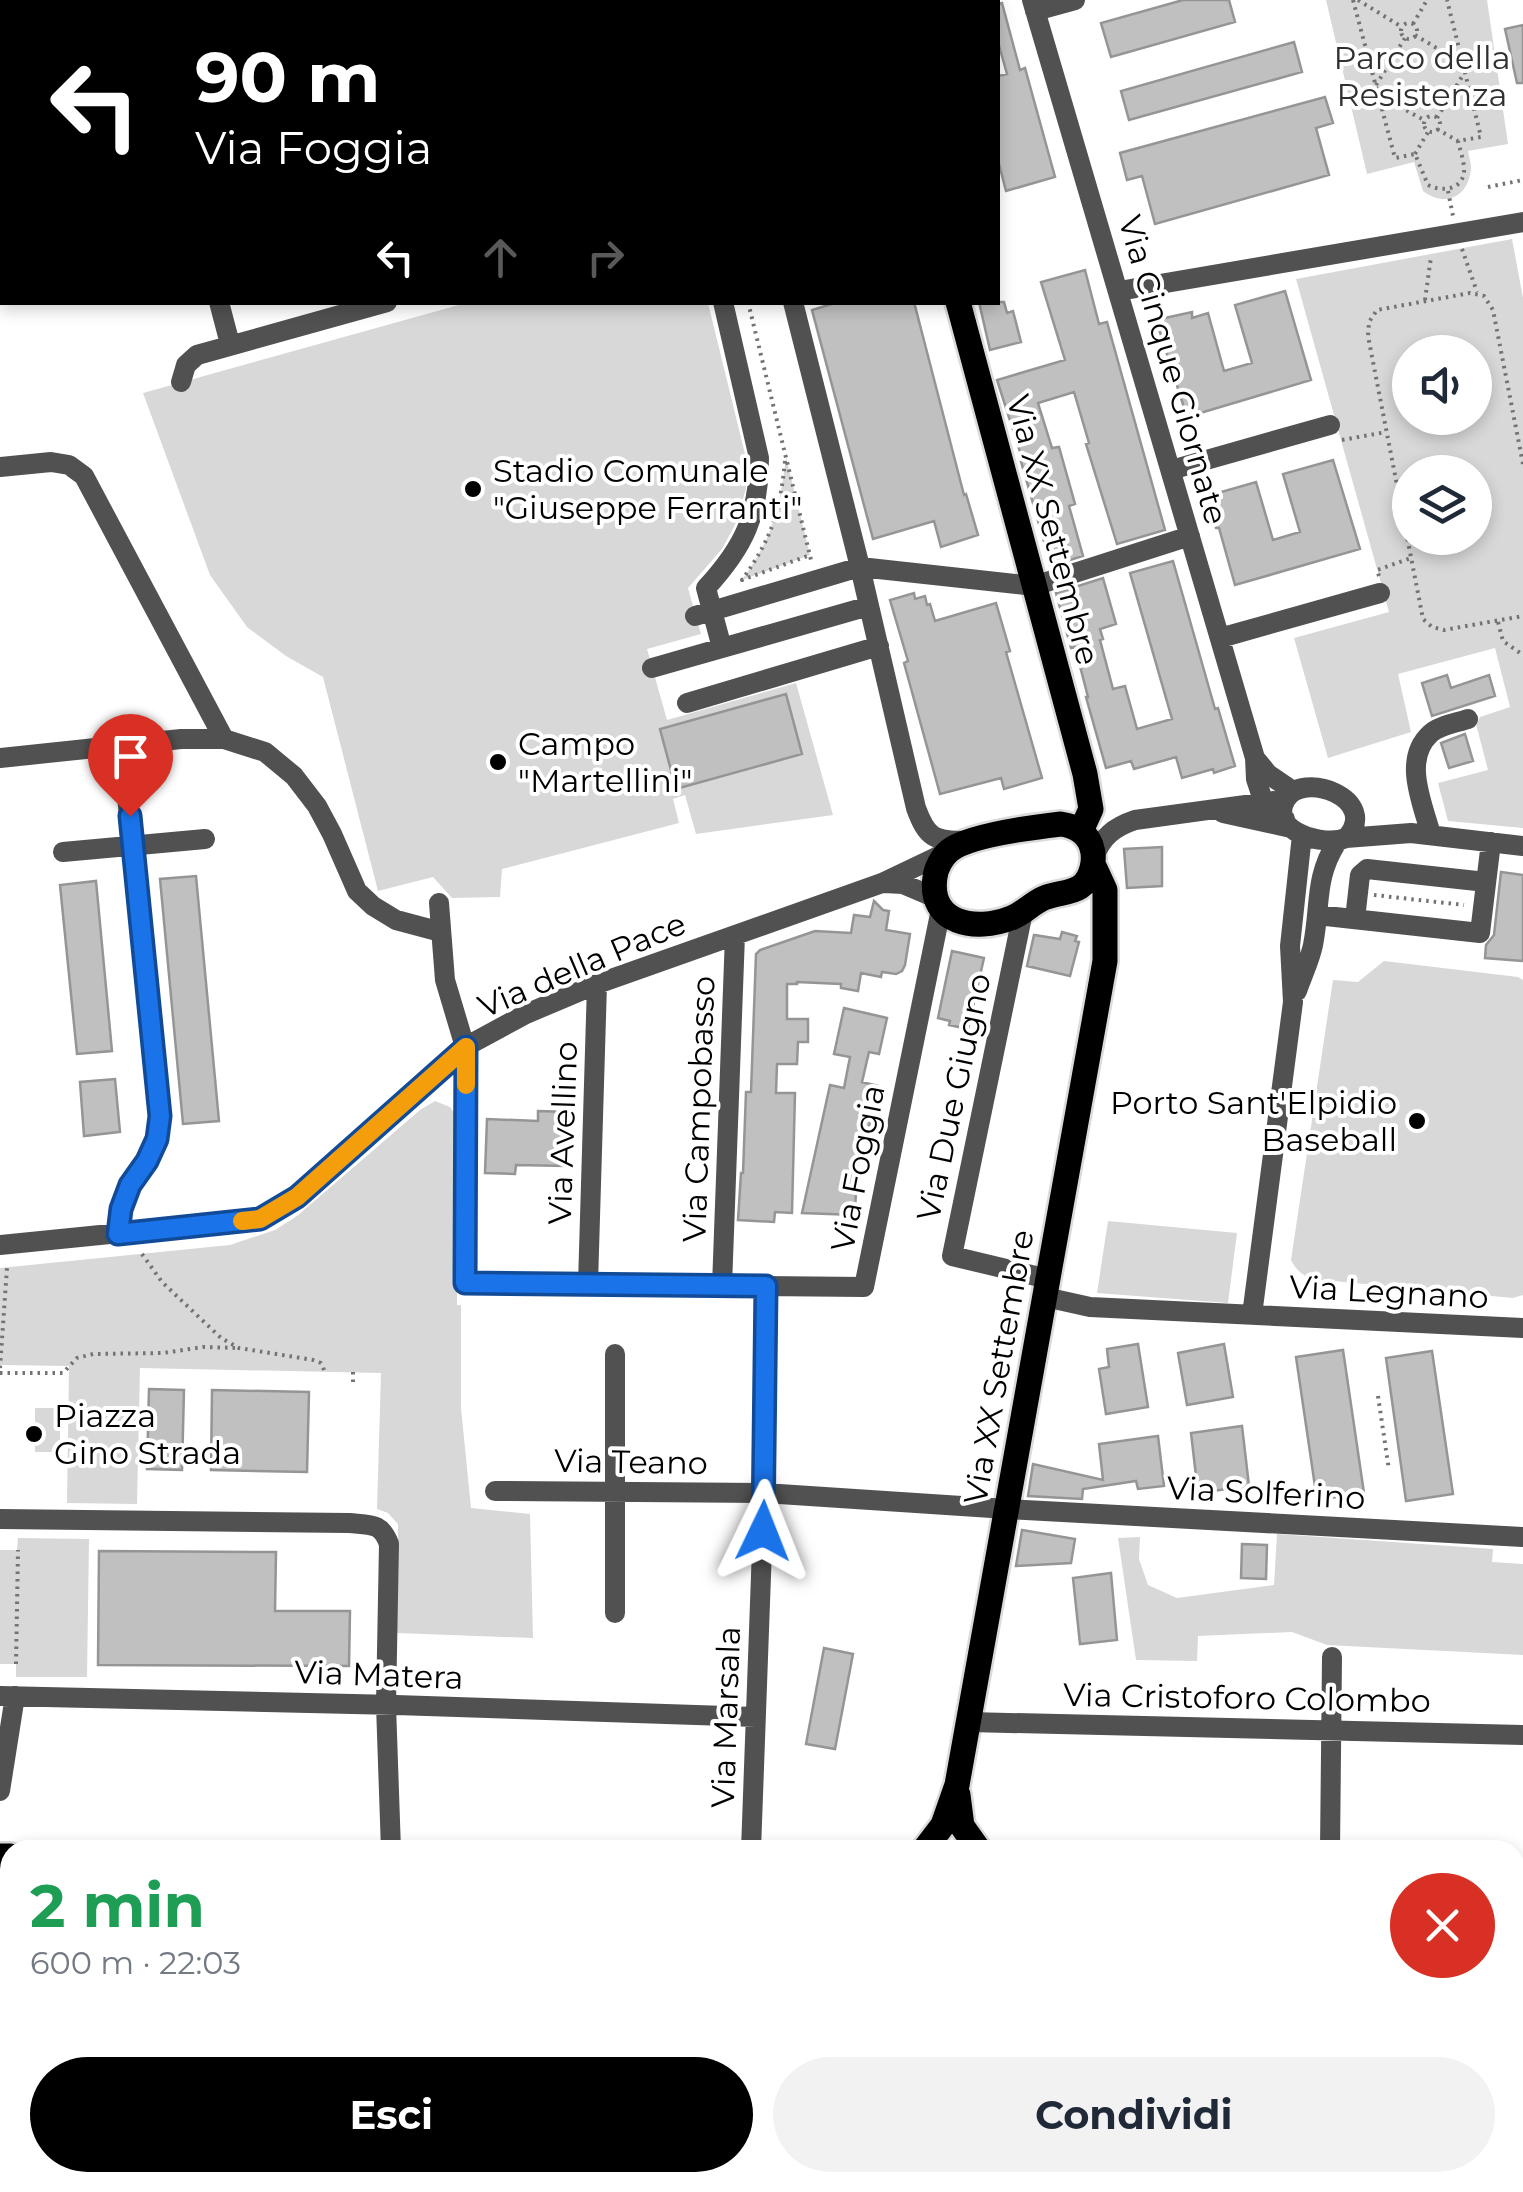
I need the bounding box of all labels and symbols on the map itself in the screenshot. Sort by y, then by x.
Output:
park label: Parco della Resistenza [1333,38,1511,114]
street label: Via Cinque Giornate [1111,211,1236,529]
street label: Via XX Settembre [999,391,1108,669]
place label: Stadio Comunale "Giuseppe Ferranti" [493,451,802,527]
marker: Stadio Comunale "Giuseppe Ferranti" [462,478,484,500]
pin [88,714,173,817]
place label: Campo "Martellini" [518,724,692,800]
marker: Campo "Martellini" [487,751,509,773]
street label: Via della Pace [472,903,691,1026]
street label: Via Due Giugno [908,970,999,1224]
street label: Via Campobasso [674,975,723,1243]
street label: Via Avellino [540,1041,585,1225]
street label: Via Foggia [822,1081,893,1254]
place label: Porto Sant'Elpidio Baseball [1110,1083,1397,1159]
marker: Porto Sant'Elpidio Baseball [1406,1110,1428,1132]
street label: Via XX Settembre [955,1227,1042,1507]
street label: Via Legnano [1288,1267,1490,1316]
place label: Piazza Gino Strada [54,1396,241,1472]
marker: Piazza Gino Strada [23,1423,45,1445]
street label: Via Teano [554,1441,708,1482]
street label: Via Solferino [1166,1468,1366,1517]
position arrow [711,1479,815,1583]
street label: Via Marsala [703,1625,748,1809]
street label: Via Matera [294,1652,464,1697]
street label: Via Cristoforo Colombo [1063,1675,1431,1720]

